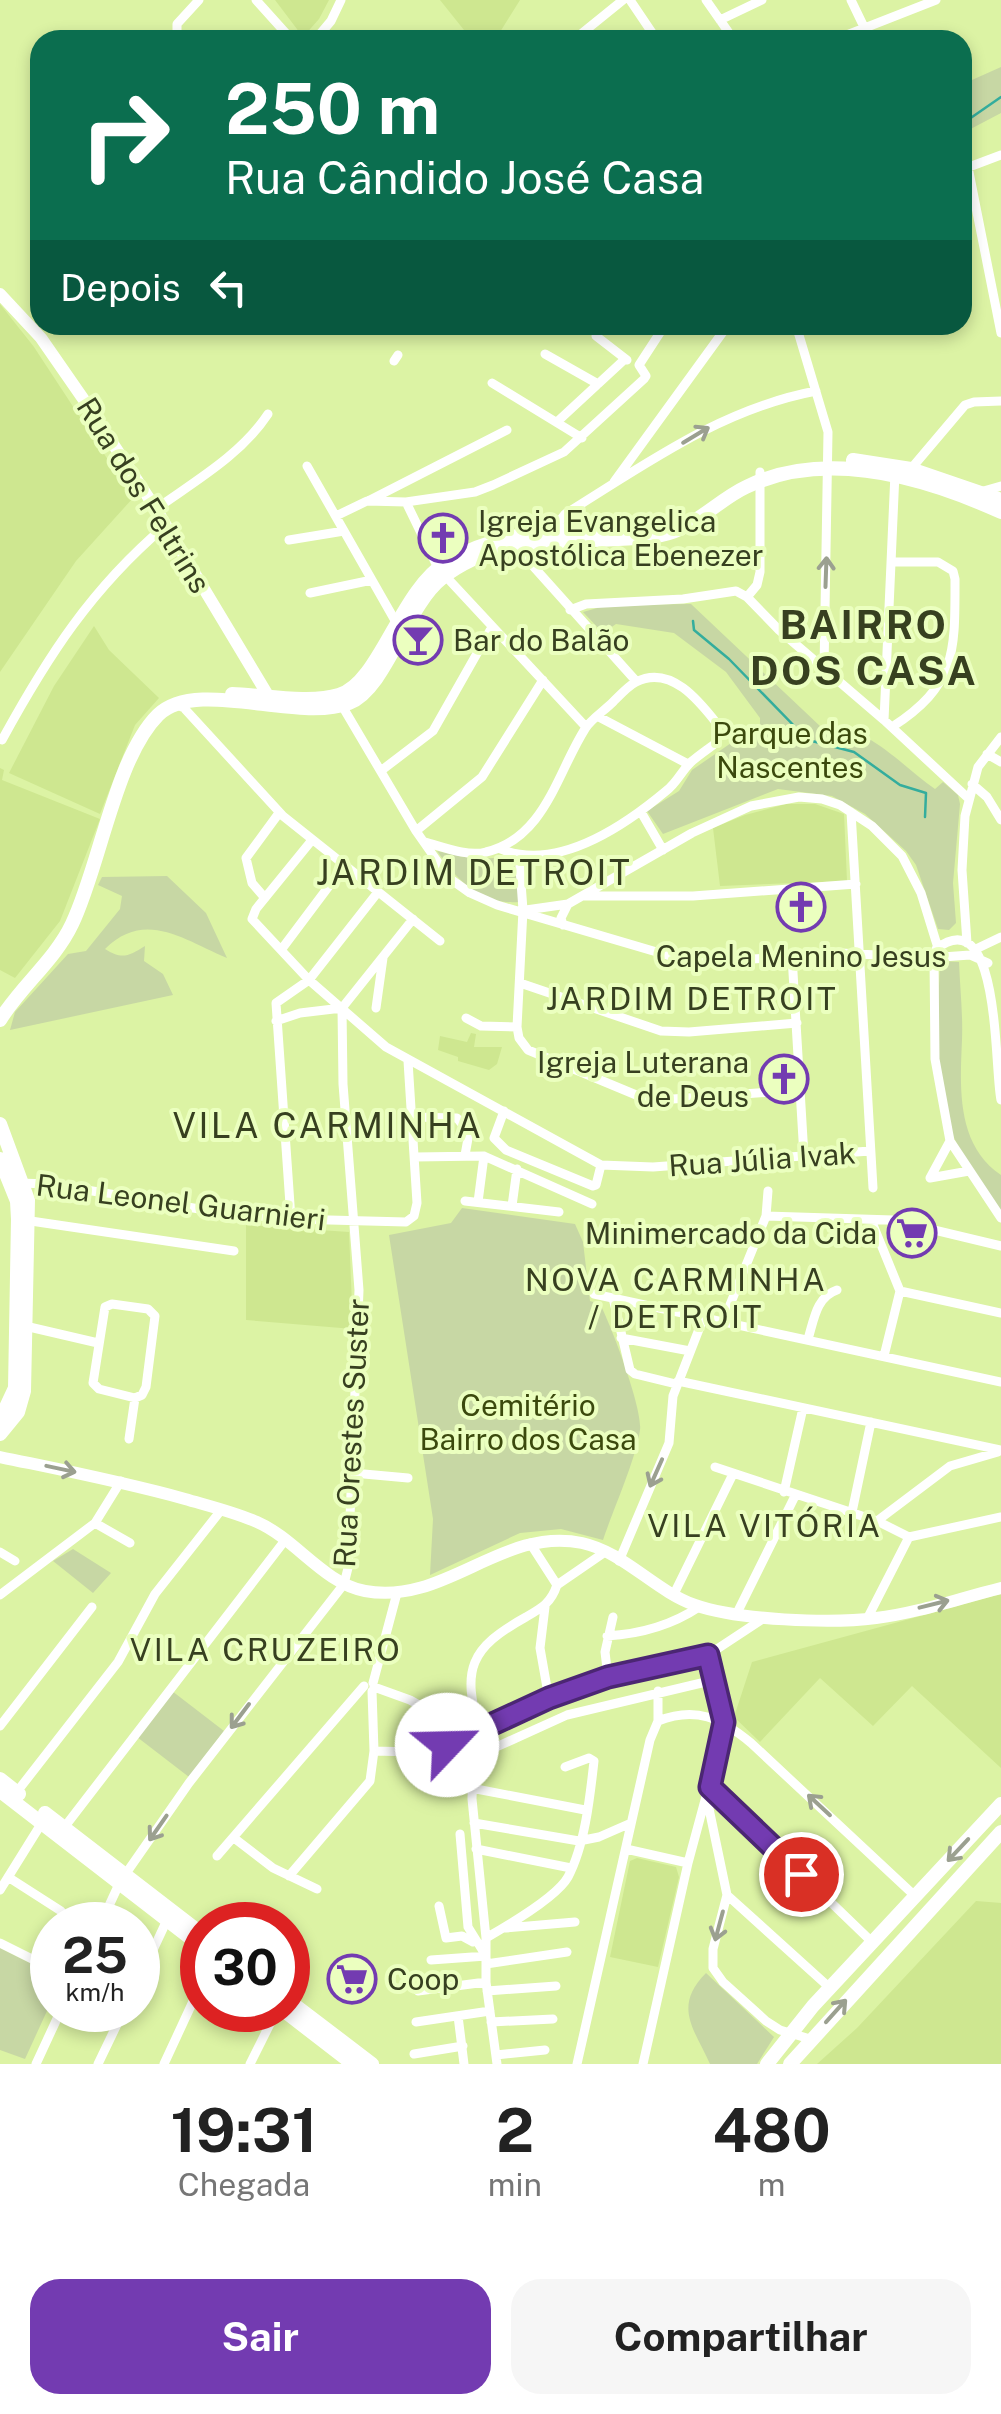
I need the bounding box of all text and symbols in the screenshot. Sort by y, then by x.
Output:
text: 250 m [225,67,440,150]
icon: right [60,70,190,200]
text: Rua Cândido José Casa [225,151,705,204]
icon: left [201,260,256,315]
text: Depois [60,265,181,310]
street label: Rua dos Feltrins [69,391,219,599]
one-way arrow [681,424,710,444]
place label: Igreja Evangelica Apostólica Ebenezer [478,503,764,573]
church icon: Igreja Evangelica Apostólica Ebenezer [417,512,469,564]
one-way arrow [816,556,835,589]
district label: BAIRRO DOS CASA [750,601,978,694]
bar icon: Bar do Balão [392,614,444,666]
place label: Bar do Balão [453,622,630,658]
park label: Parque das Nascentes [712,715,868,785]
district label: JARDIM DETROIT [316,852,632,893]
church icon: Capela Menino Jesus [775,881,827,933]
place label: Capela Menino Jesus [656,938,946,974]
district label: JARDIM DETROIT [546,980,838,1017]
place label: Igreja Luterana de Deus [537,1044,749,1114]
church icon: Igreja Luterana de Deus [758,1053,810,1105]
district label: VILA CARMINHA [172,1105,484,1146]
street label: Rua Júlia Ivak [667,1135,857,1183]
street label: Rua Leonel Guarnieri [34,1166,328,1238]
supermarket icon: Minimercado da Cida [886,1207,938,1259]
place label: Minimercado da Cida [585,1215,877,1251]
district label: NOVA CARMINHA / DETROIT [525,1261,827,1335]
street label: Rua Orestes Suster [326,1298,376,1568]
park label: Cemitério Bairro dos Casa [419,1387,637,1457]
one-way arrow [646,1457,665,1487]
one-way arrow [44,1461,76,1480]
district label: VILA VITÓRIA [647,1506,883,1544]
one-way arrow [918,1594,949,1613]
district label: VILA CRUZEIRO [130,1631,402,1668]
position arrow [395,1693,499,1797]
one-way arrow [230,1702,251,1729]
one-way arrow [807,1794,832,1817]
one-way arrow [148,1814,169,1841]
pin [759,1832,844,1917]
one-way arrow [947,1837,970,1862]
icon: arrive [774,1847,829,1902]
speed limit sign: 30 [180,1902,310,2032]
one-way arrow [709,1909,727,1941]
text: 25 [62,1925,128,1984]
supermarket icon: Coop [326,1953,378,2005]
place label: Coop [387,1961,459,1997]
text: km/h [66,1977,124,2007]
one-way arrow [824,1999,847,2024]
text: 19:31 [170,2095,317,2166]
text: 2 [496,2095,534,2166]
text: 480 [712,2095,831,2166]
text: Chegada [178,2166,310,2203]
text: min [488,2166,542,2203]
text: m [758,2166,785,2203]
button: Sair [30,2279,491,2394]
button: Compartilhar [511,2279,971,2394]

